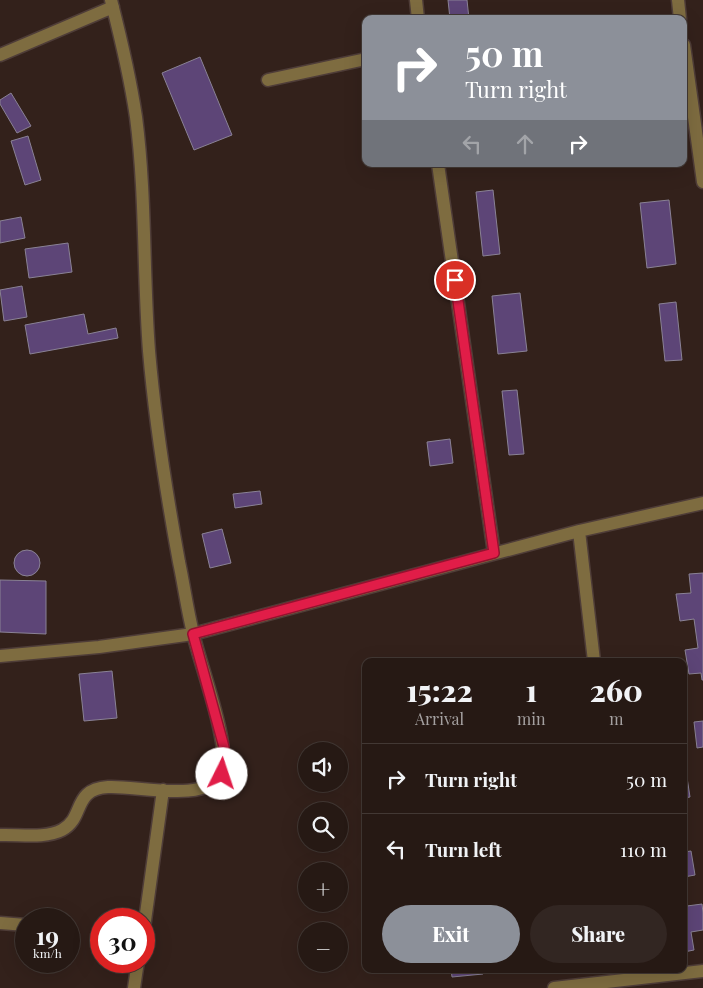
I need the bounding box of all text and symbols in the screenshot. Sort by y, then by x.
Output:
text: 50 m [465,29,543,76]
icon: right [382,35,447,100]
text: Turn right [465,74,567,104]
icon: left [458,130,486,158]
icon: ahead [511,130,539,158]
icon: right [564,130,592,158]
pin [434,259,476,301]
icon: arrive [441,266,469,294]
text: 15:22 [406,670,473,710]
text: 1 [525,670,537,710]
text: 260 [590,670,643,710]
text: Arrival [415,708,464,729]
text: min [517,708,545,729]
text: m [609,708,623,729]
map controls [298,742,348,972]
button: sound [298,742,348,792]
position arrow [195,747,247,799]
icon: right [382,765,410,793]
text: Turn right [425,766,517,792]
text: 50 m [626,766,667,792]
button: search [298,802,348,852]
icon: left [382,835,410,863]
text: Turn left [425,836,502,862]
text: 110 m [620,836,667,862]
button: + [298,862,348,912]
button: Exit [382,905,520,963]
button: Share [530,905,667,963]
speed limit sign: 30 [90,908,155,973]
text: 19 [36,918,59,951]
button: − [298,922,348,972]
text: km/h [33,945,62,961]

